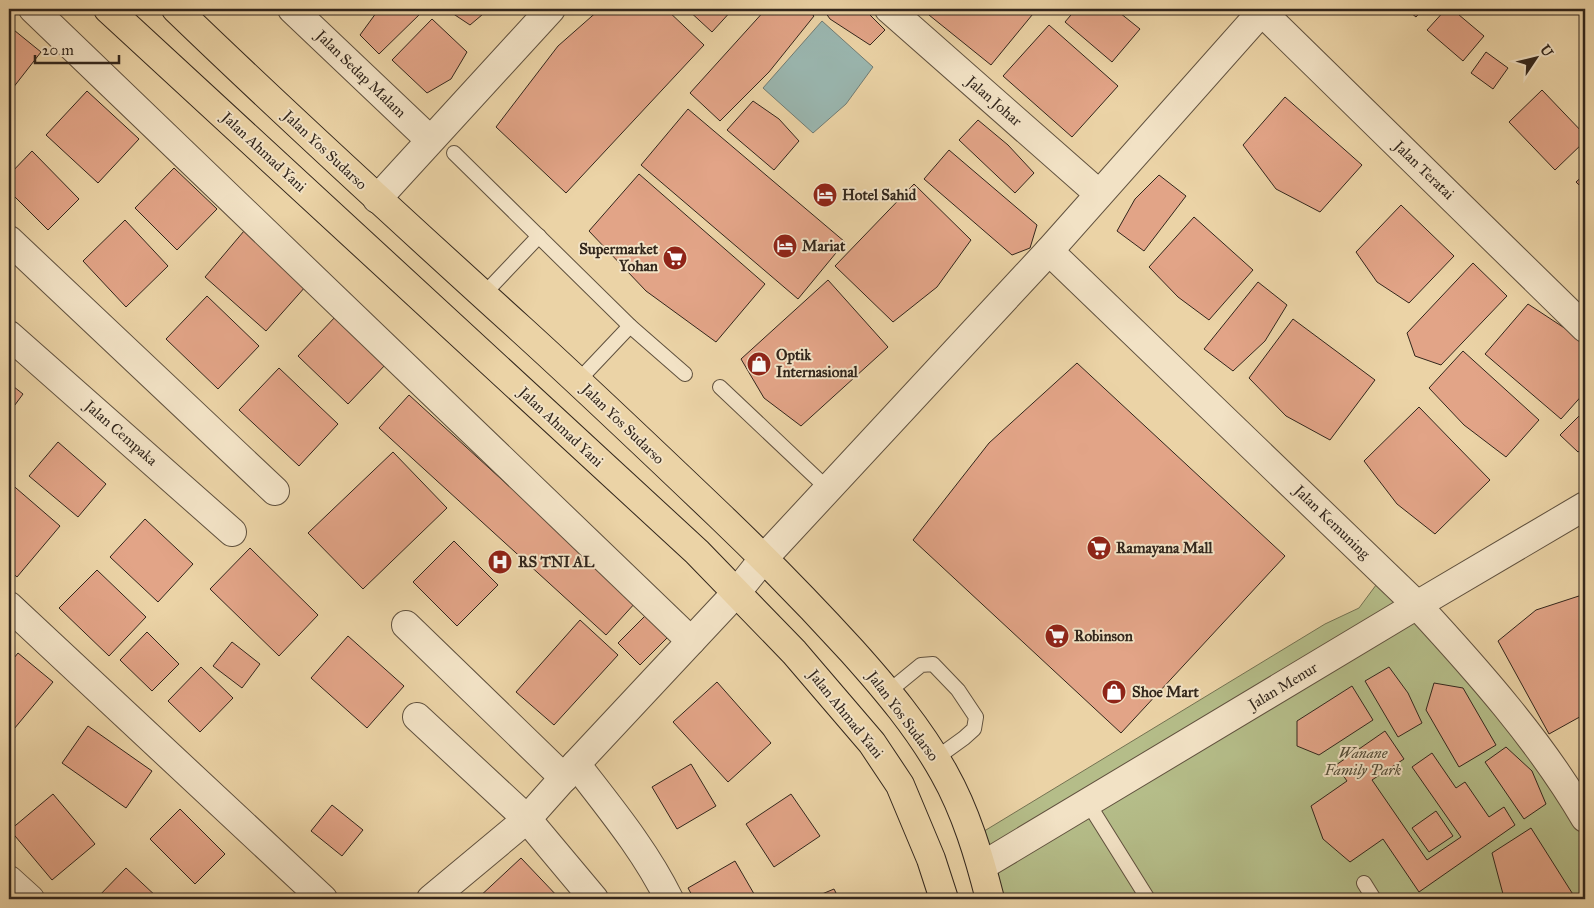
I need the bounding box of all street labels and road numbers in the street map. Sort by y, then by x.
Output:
street label: Jalan Sedap Malam [310,25,410,122]
street label: Jalan Johar [960,71,1026,131]
street label: Jalan Yos Sudarso [277,105,371,194]
street label: Jalan Ahmad Yani [216,107,310,197]
street label: Jalan Teratai [1388,135,1458,204]
street label: Jalan Yos Sudarso [576,379,668,469]
street label: Jalan Ahmad Yani [513,382,607,472]
street label: Jalan Cempaka [79,395,161,471]
street label: Jalan Kemuning [1288,480,1374,564]
street label: Jalan Menur [1244,658,1321,715]
street label: Jalan Ahmad Yani [803,664,887,763]
street label: Jalan Yos Sudarso [861,666,943,765]

